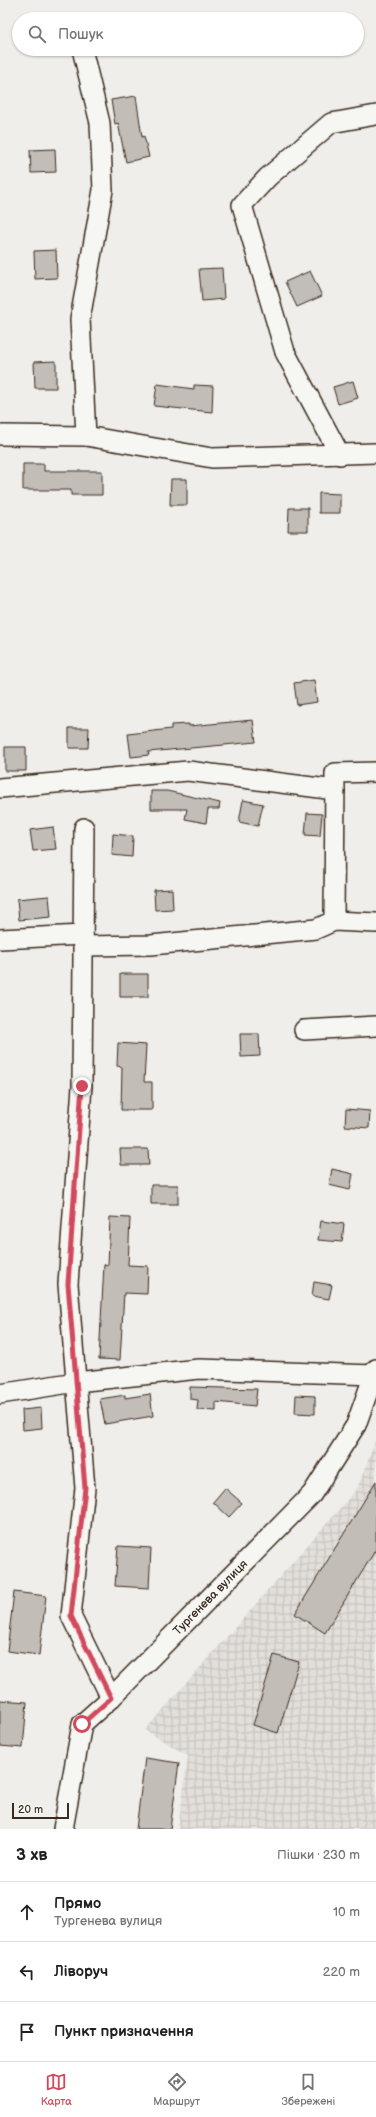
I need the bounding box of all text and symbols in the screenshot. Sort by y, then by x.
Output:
search box [12,12,364,56]
icon: search [26,23,48,45]
text: Пошук [58,25,104,44]
route end [73,1077,91,1095]
street label: Тургенева вулиця [170,1556,251,1638]
route start [73,1715,91,1733]
scale bar [12,1801,69,1820]
text: 20 m [18,1803,43,1816]
text: 3 хв [16,1845,48,1865]
text: Пішки · 230 m [277,1847,360,1863]
text: Прямо [54,1894,101,1913]
icon: ahead [16,1901,38,1923]
text: 10 m [333,1904,360,1920]
text: Тургенева вулиця [54,1913,162,1929]
icon: left [16,1961,38,1983]
text: Ліворуч [54,1962,108,1981]
text: 220 m [323,1964,360,1980]
icon: arrive [16,2021,38,2043]
text: Пункт призначення [54,2022,194,2041]
tab: Карта [41,2071,72,2108]
tab: Маршрут [153,2071,200,2108]
tab: Збережені [282,2071,335,2108]

